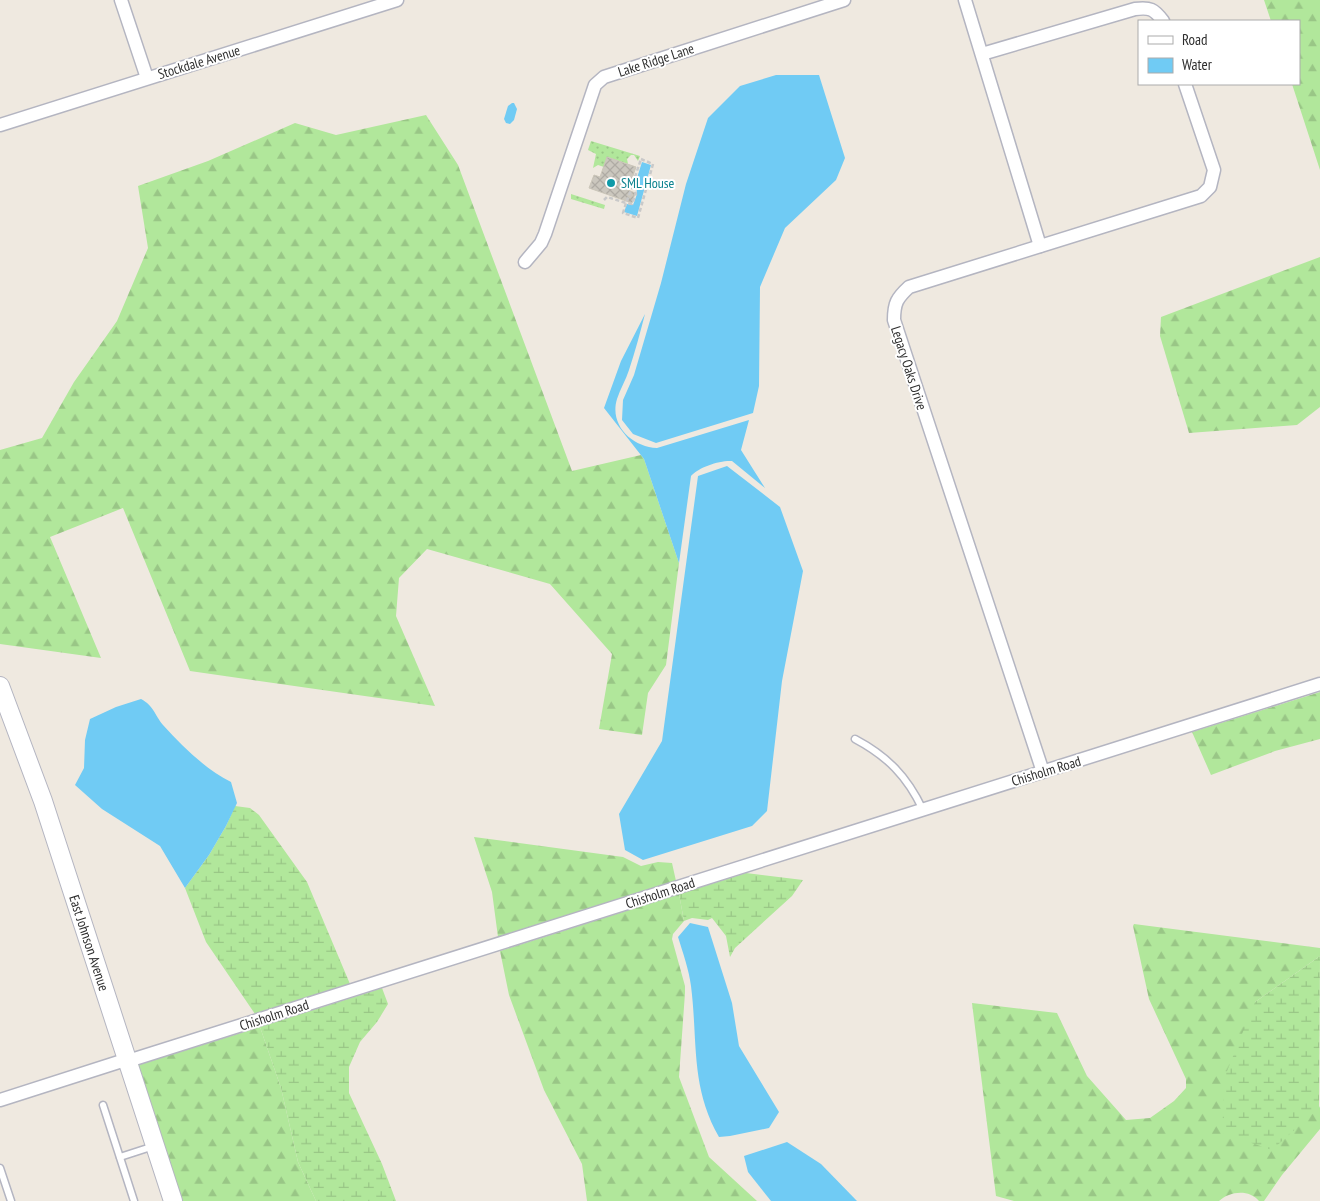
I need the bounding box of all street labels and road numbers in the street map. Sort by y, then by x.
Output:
street label: Lake Ridge Lane [616,39,697,81]
street label: Stockdale Avenue [156,41,242,83]
street label: Legacy Oaks Drive [887,324,931,412]
street label: Chisholm Road [1009,752,1083,790]
street label: Chisholm Road [623,873,697,913]
street label: East Johnson Avenue [65,893,113,993]
street label: Chisholm Road [237,995,311,1035]

